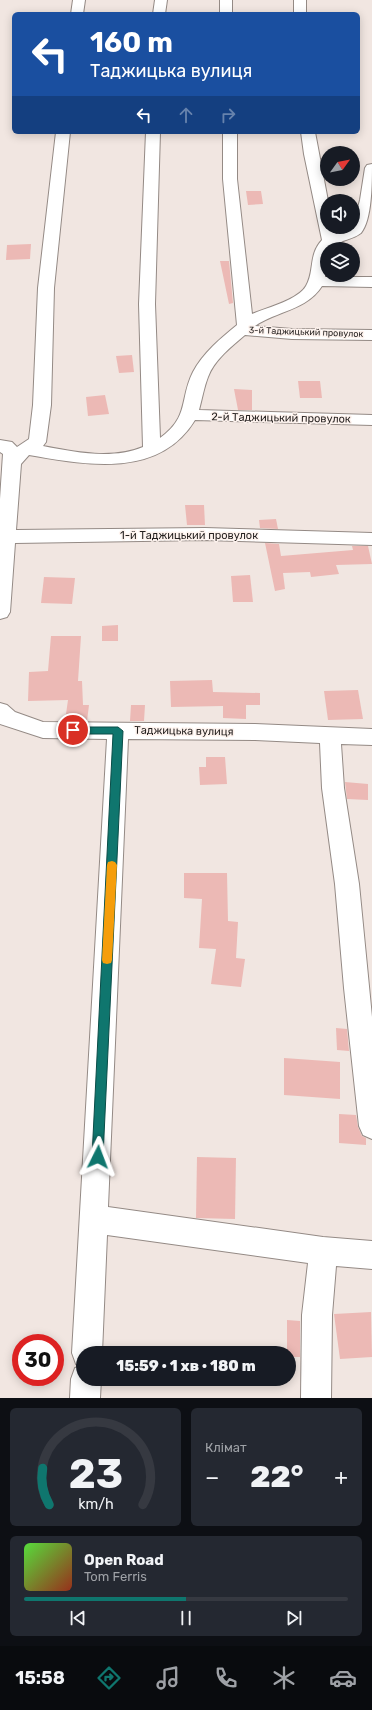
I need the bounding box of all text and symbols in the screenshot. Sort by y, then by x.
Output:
text: 160 m [90,26,173,59]
icon: left [24,28,76,80]
text: Таджицька вулиця [90,60,252,82]
icon: left [133,104,155,126]
icon: ahead [175,104,197,126]
icon: right [217,104,239,126]
north arrow [320,146,360,186]
map controls [320,146,360,282]
button: sound [320,194,360,234]
button: layers [320,242,360,282]
street label: 3-й Таджицький провулок [249,325,364,339]
street label: 2-й Таджицький провулок [211,410,351,426]
street label: 1-й Таджицький провулок [120,529,258,542]
pin [56,713,90,747]
icon: arrive [62,719,84,741]
street label: Таджицька вулиця [134,724,234,738]
position arrow [77,1136,119,1178]
speed limit sign: 30 [12,1334,64,1386]
text: 15:59 · 1 хв · 180 m [116,1357,256,1375]
text: Клімат [205,1440,247,1455]
text: 23 [68,1449,123,1498]
text: 22° [250,1459,303,1495]
text: − [205,1464,219,1491]
text: + [334,1464,348,1491]
text: km/h [78,1496,113,1513]
text: Open Road [84,1551,164,1569]
text: Tom Ferris [84,1569,147,1584]
icon: previous [67,1607,89,1629]
icon: pause [175,1607,197,1629]
icon: next [283,1607,305,1629]
icon: directions [95,1664,123,1692]
icon: music [154,1664,182,1692]
icon: phone [212,1664,240,1692]
icon: climate [270,1664,298,1692]
icon: car [329,1664,357,1692]
text: 15:58 [15,1667,65,1689]

